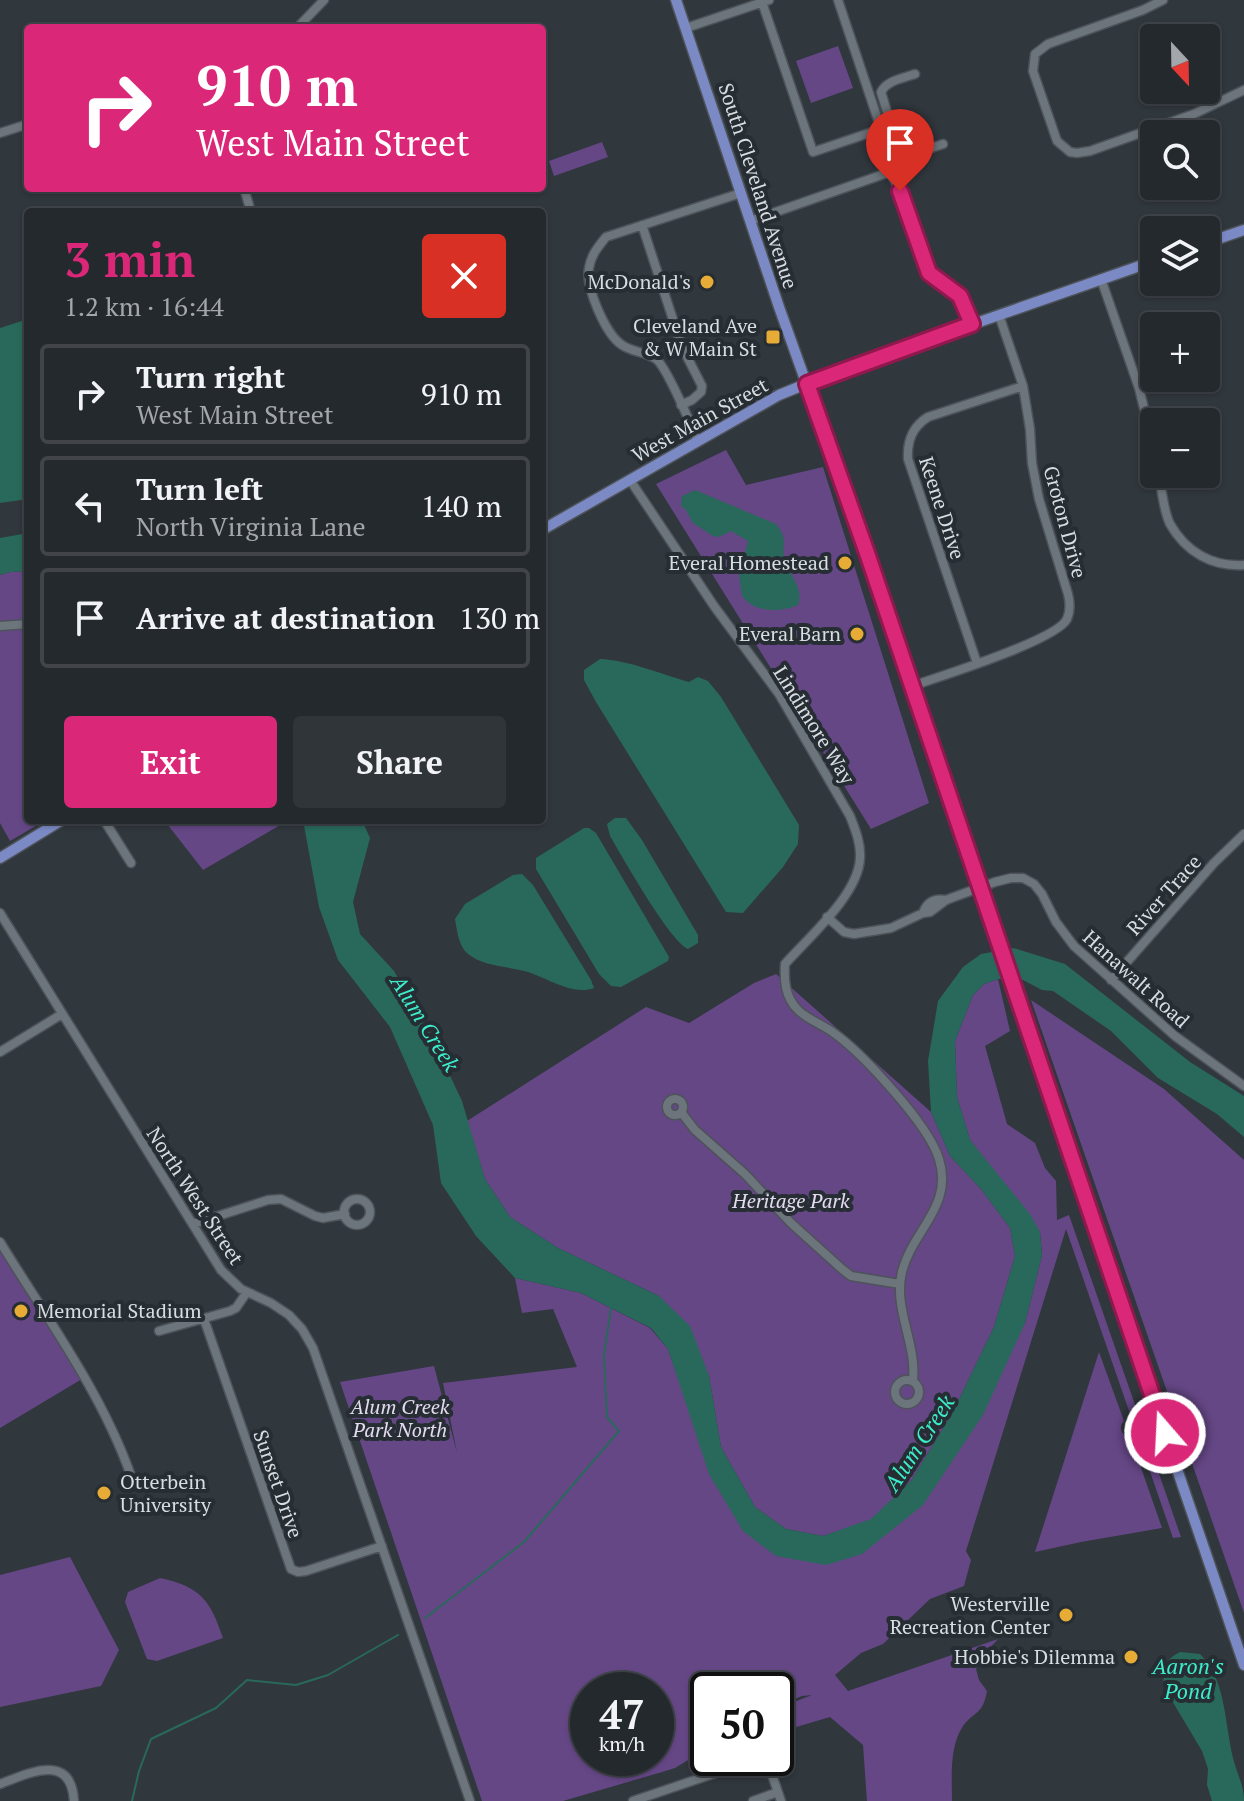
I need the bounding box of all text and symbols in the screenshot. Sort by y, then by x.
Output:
north arrow [1140,24,1220,104]
map controls [1140,24,1220,488]
text: 910 m [196,48,358,122]
icon: right [64,56,168,160]
street label: South Cleveland Avenue [712,80,805,292]
pin [866,109,934,191]
text: West Main Street [196,119,470,166]
button: search [1140,120,1220,200]
icon: arrive [878,121,922,165]
button: layers [1140,216,1220,296]
text: 3 min [64,227,195,291]
button: close [422,234,506,318]
place label: McDonald's [588,268,691,295]
marker: McDonald's [698,273,716,291]
text: 1.2 km · 16:44 [64,289,224,323]
place label: Cleveland Ave & W Main St [633,312,758,362]
button: + [1140,312,1220,392]
marker: Cleveland Ave & W Main St [764,328,782,346]
text: Turn right [136,357,285,397]
street label: West Main Street [627,371,773,468]
icon: right [68,372,112,416]
text: 910 m [421,374,502,414]
text: West Main Street [136,397,334,431]
button: − [1140,408,1220,488]
street label: Keene Drive [913,453,972,563]
street label: Groton Drive [1038,463,1093,581]
text: Turn left [136,469,263,509]
icon: left [68,484,112,528]
text: 140 m [421,486,502,526]
text: North Virginia Lane [136,509,366,543]
place label: Everal Homestead [669,549,829,576]
marker: Everal Homestead [836,554,854,572]
icon: arrive [68,596,112,640]
text: Arrive at destination [136,598,435,638]
text: 130 m [459,598,540,638]
place label: Everal Barn [739,620,841,647]
marker: Everal Barn [848,625,866,643]
street label: Lindimore Way [767,661,862,790]
button: Exit [64,716,277,808]
button: Share [293,716,506,808]
street label: River Trace [1120,849,1207,941]
street label: Hanawalt Road [1077,924,1195,1034]
water label: Alum Creek [383,967,467,1077]
street label: North West Street [141,1122,250,1270]
park label: Heritage Park [731,1187,850,1214]
place label: Memorial Stadium [37,1297,202,1324]
marker: Memorial Stadium [12,1302,30,1320]
water label: Alum Creek [876,1389,961,1498]
position arrow [1123,1391,1207,1475]
park label: Alum Creek Park North [350,1393,450,1443]
street label: Sunset Drive [247,1426,310,1542]
place label: Otterbein University [120,1468,212,1518]
marker: Otterbein University [95,1484,113,1502]
place label: Westerville Recreation Center [890,1590,1050,1640]
marker: Westerville Recreation Center [1057,1606,1075,1624]
place label: Hobbie's Dilemma [954,1643,1115,1670]
marker: Hobbie's Dilemma [1122,1648,1140,1666]
water label: Aaron's Pond [1150,1651,1224,1705]
speed limit sign: 50 [690,1672,794,1776]
text: 47 [599,1687,645,1740]
text: km/h [599,1730,645,1757]

